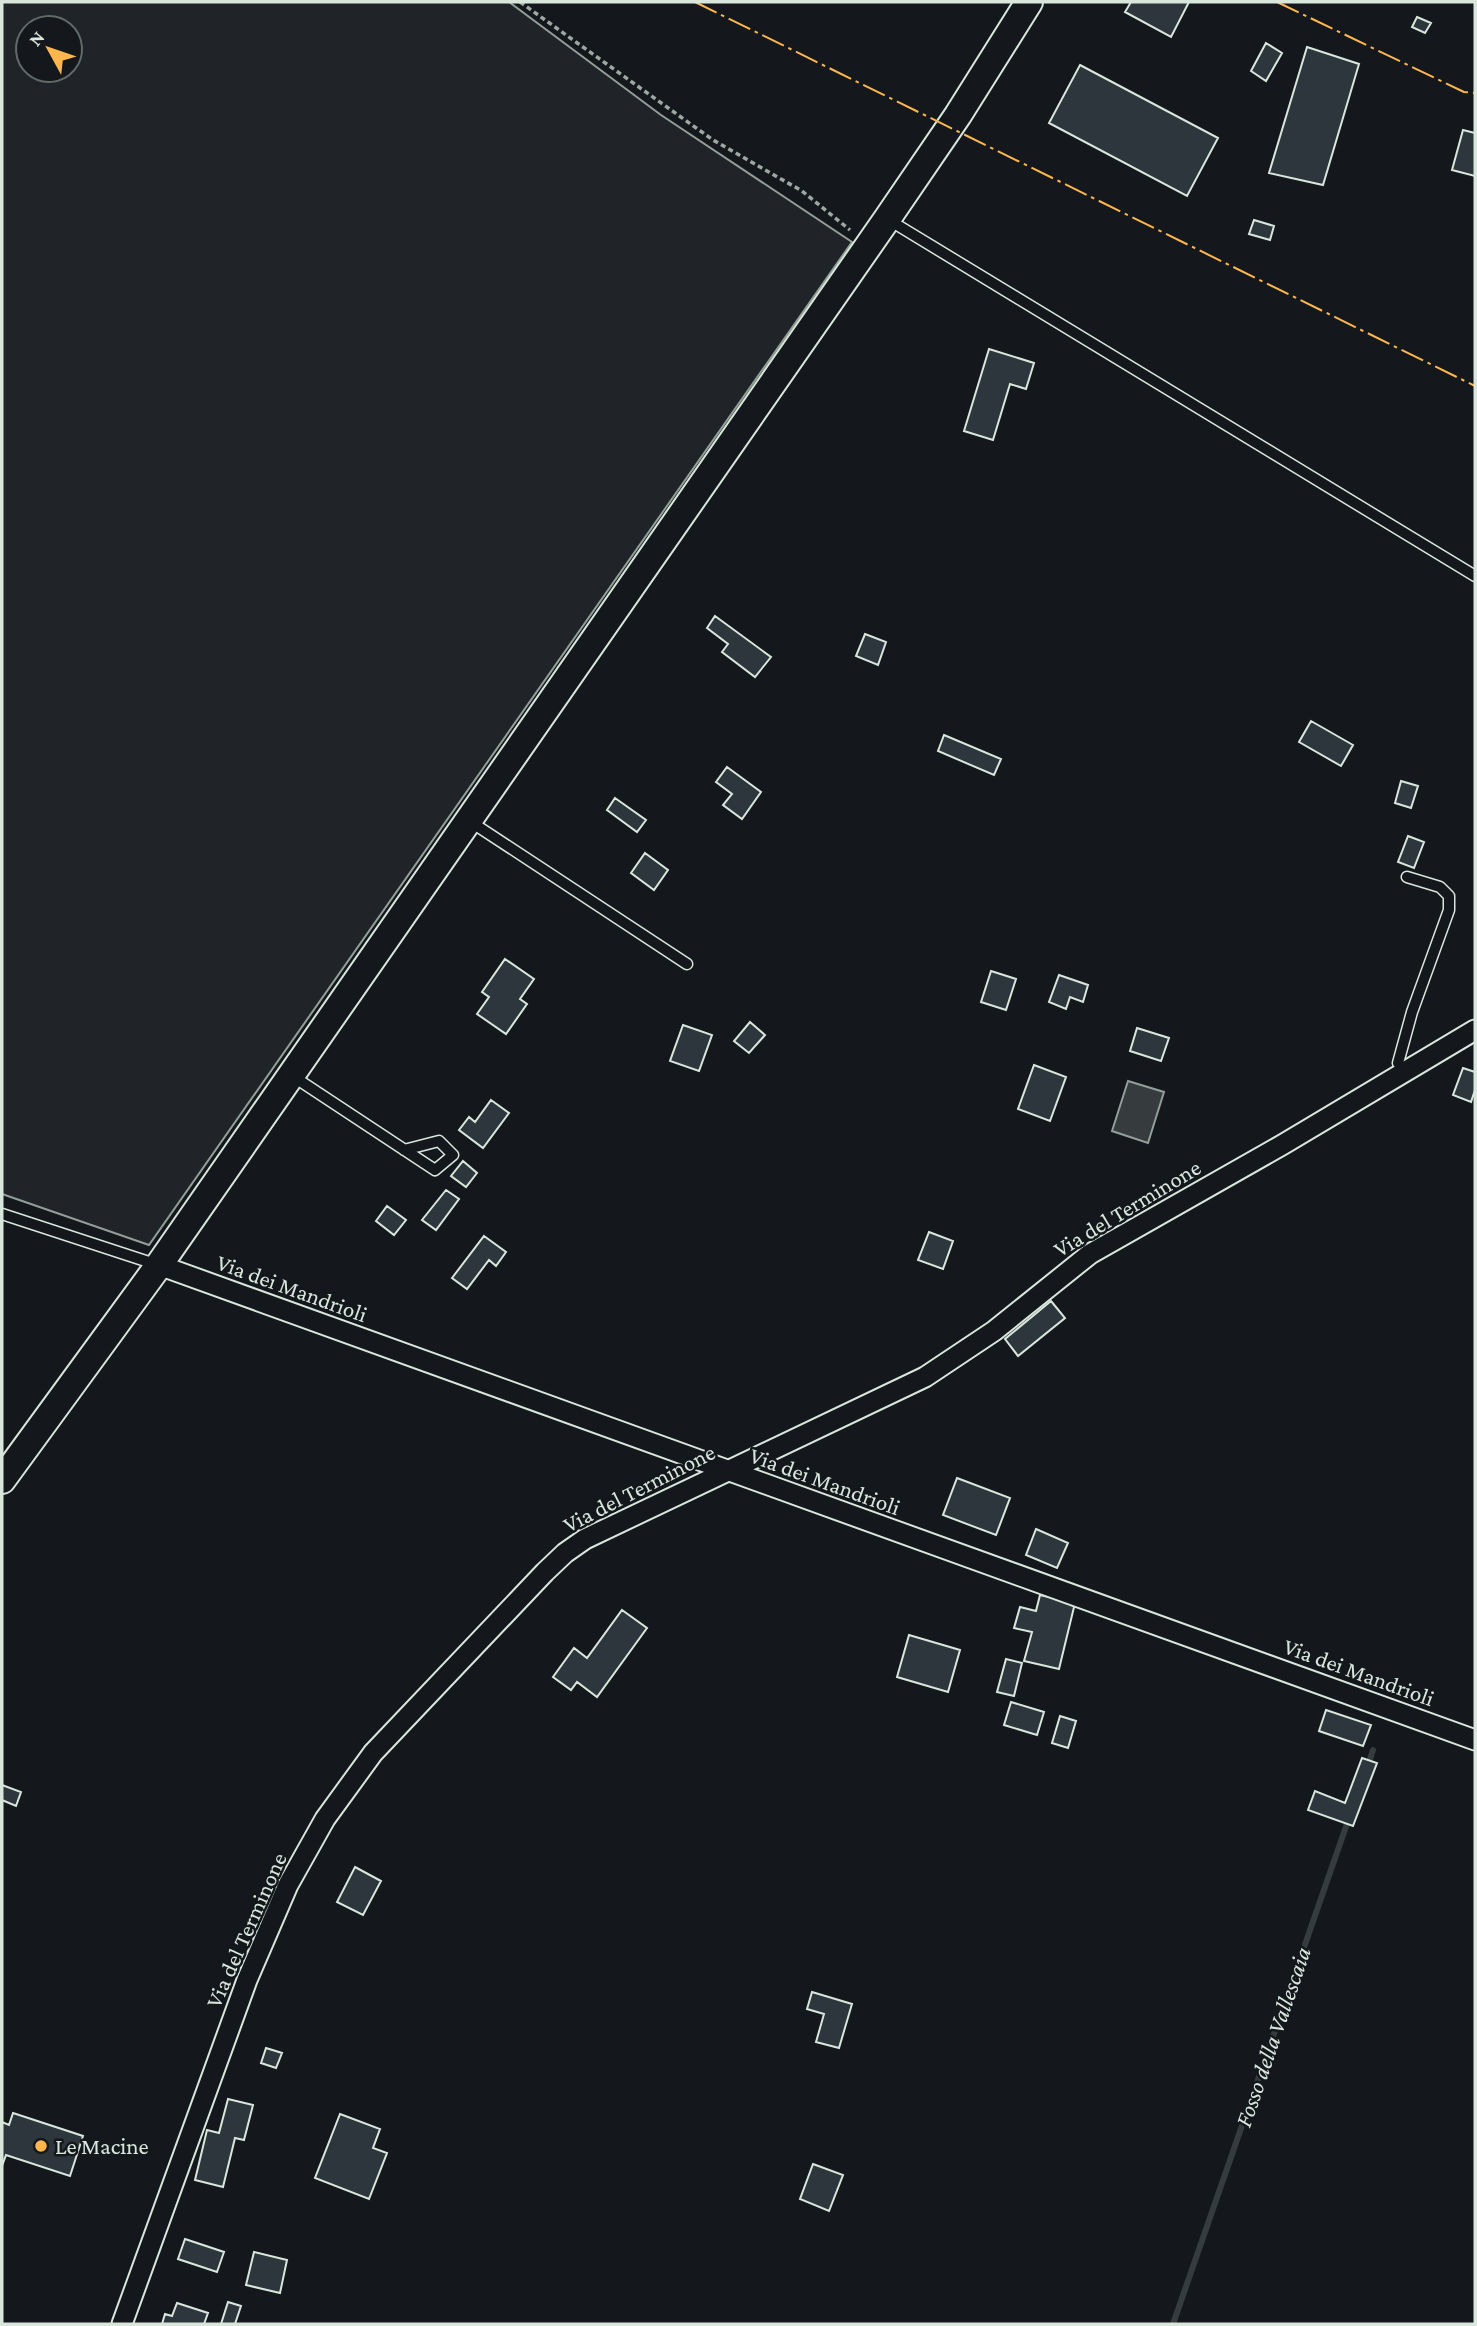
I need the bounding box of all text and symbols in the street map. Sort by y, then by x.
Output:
north arrow [14,14,84,84]
text: N [24,27,49,50]
street label: Via del Terminone [1049,1154,1205,1262]
street label: Via dei Mandrioli [213,1249,371,1327]
street label: Via del Terminone [559,1439,719,1537]
street label: Via dei Mandrioli [746,1442,904,1520]
street label: Via dei Mandrioli [1280,1633,1438,1711]
street label: Via del Terminone [200,1848,292,2012]
water label: Fosso della Vallescaia [1229,1943,1316,2130]
place label: Le Macine [55,2133,149,2159]
marker: Le Macine [33,2138,49,2154]

